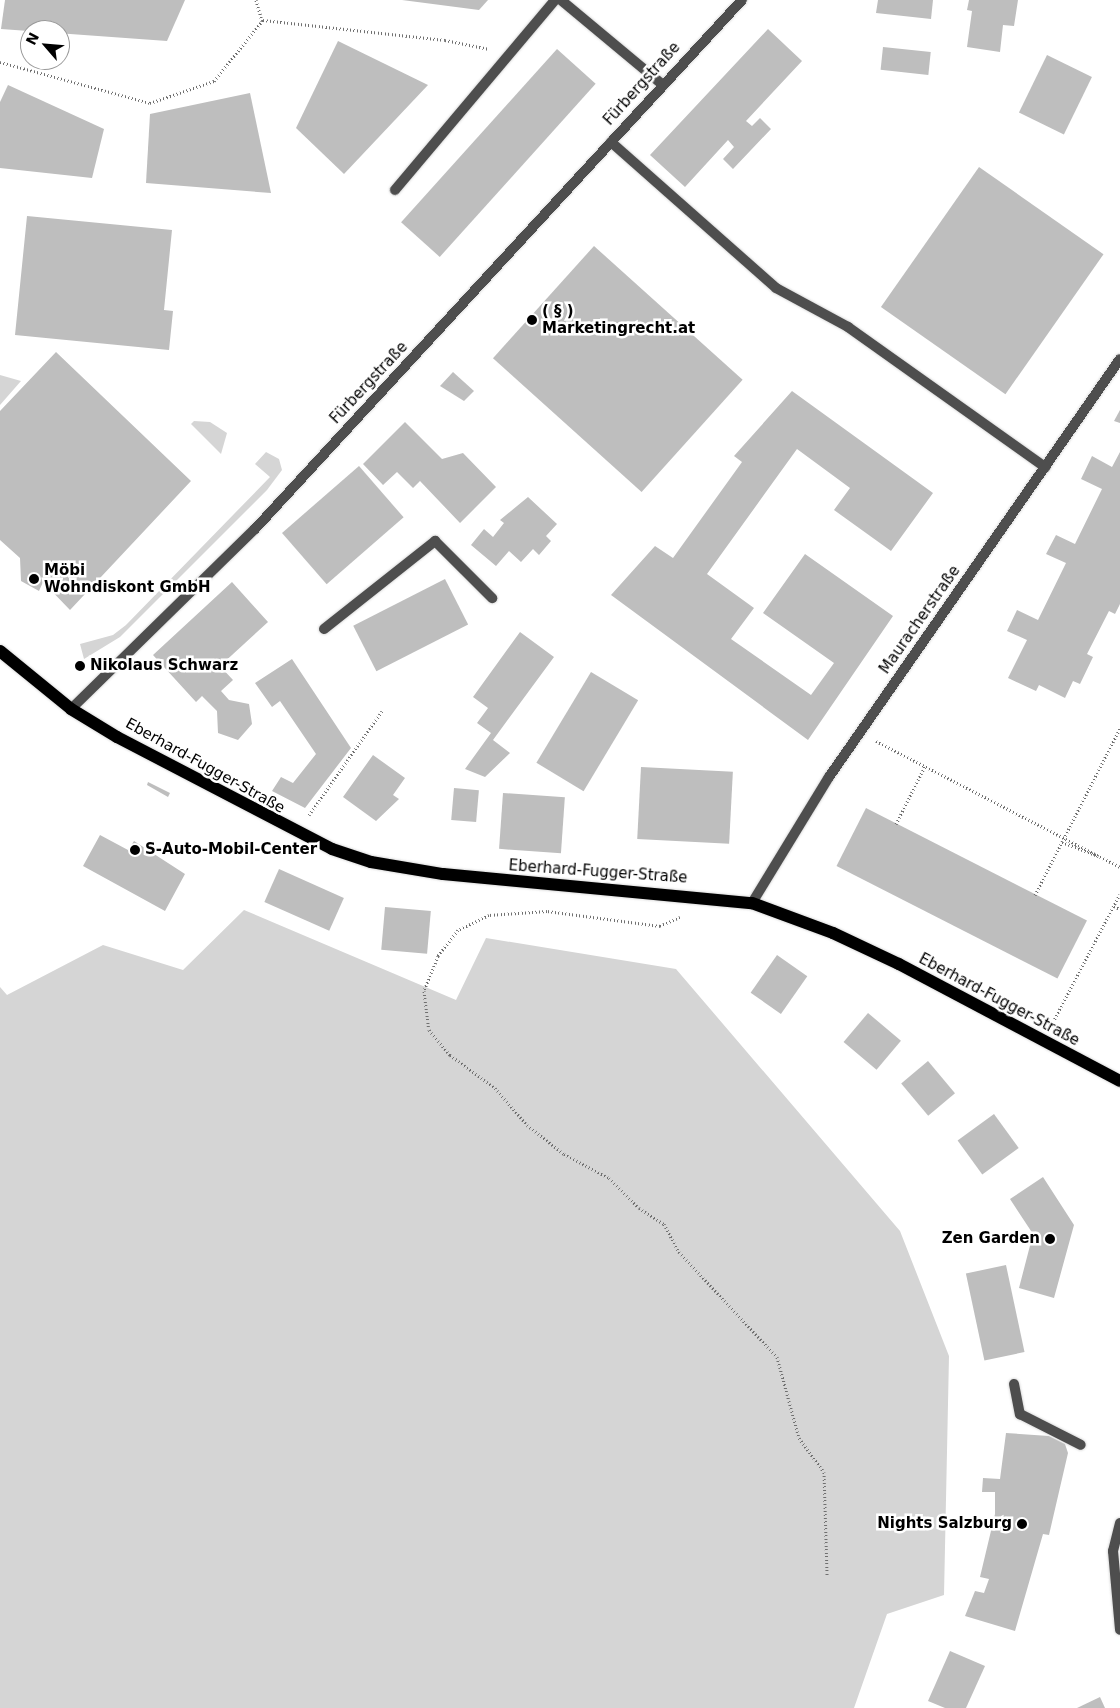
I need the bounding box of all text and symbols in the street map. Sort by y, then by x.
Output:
north arrow [20,20,70,70]
text: N [23,30,42,47]
street label: Fürbergstraße [600,39,684,129]
place label: ( § ) Marketingrecht.at [542,302,695,337]
marker: ( § ) Marketingrecht.at [526,314,538,326]
street label: Fürbergstraße [326,338,412,428]
place label: Möbi Wohndiskont GmbH [44,561,211,596]
street label: Mauracherstraße [876,562,964,678]
marker: Möbi Wohndiskont GmbH [28,573,40,585]
place label: Nikolaus Schwarz [90,657,238,675]
marker: Nikolaus Schwarz [74,660,86,672]
street label: Eberhard-Fugger-Straße [122,715,288,817]
place label: S-Auto-Mobil-Center [145,841,317,859]
marker: S-Auto-Mobil-Center [129,844,141,856]
street label: Eberhard-Fugger-Straße [508,857,688,887]
street label: Eberhard-Fugger-Straße [916,950,1082,1050]
place label: Zen Garden [942,1230,1040,1248]
marker: Zen Garden [1044,1233,1056,1245]
place label: Nights Salzburg [877,1515,1012,1533]
marker: Nights Salzburg [1016,1518,1028,1530]

